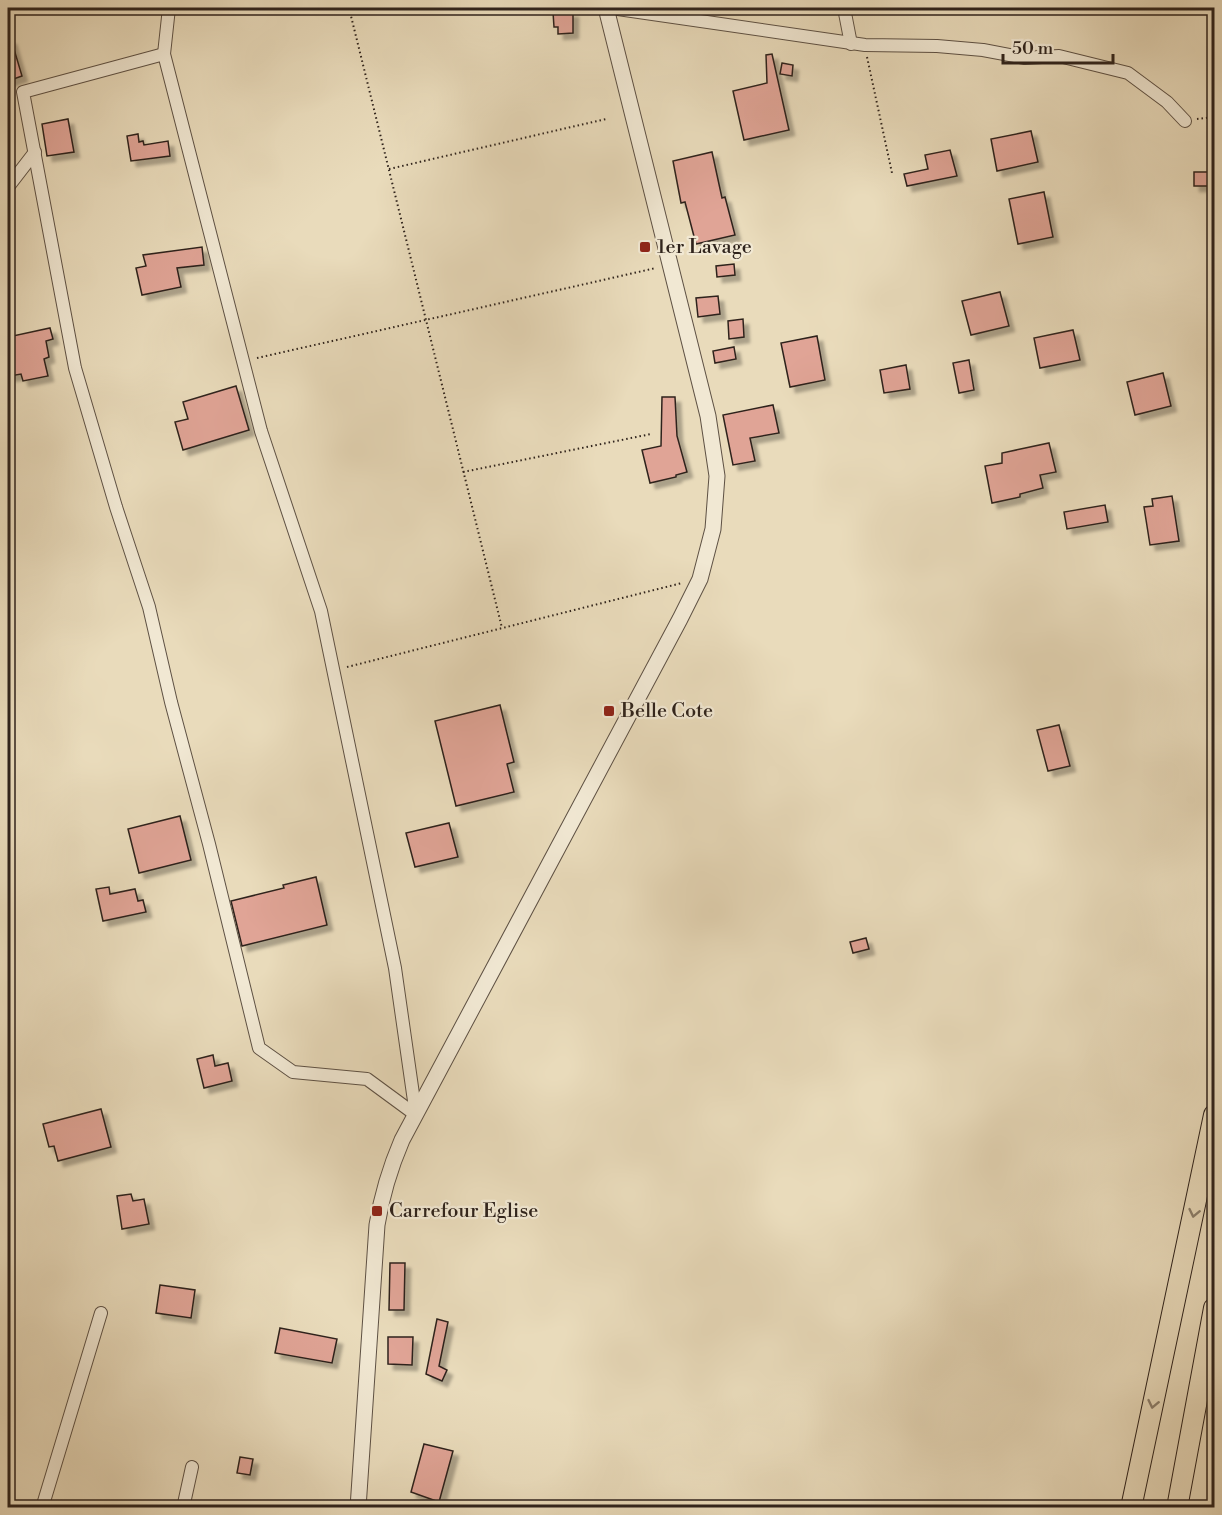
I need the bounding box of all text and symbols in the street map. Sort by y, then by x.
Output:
scale bar [1003,27,1112,65]
text: 50 m [1012,37,1054,60]
place label: 1er Lavage [657,235,752,260]
marker: 1er Lavage [638,240,652,254]
place label: Belle Cote [620,699,713,724]
marker: Belle Cote [602,704,616,718]
place label: Carrefour Eglise [389,1199,538,1224]
marker: Carrefour Eglise [370,1204,384,1218]
one-way arrow [1188,1208,1201,1218]
one-way arrow [1147,1399,1160,1409]

